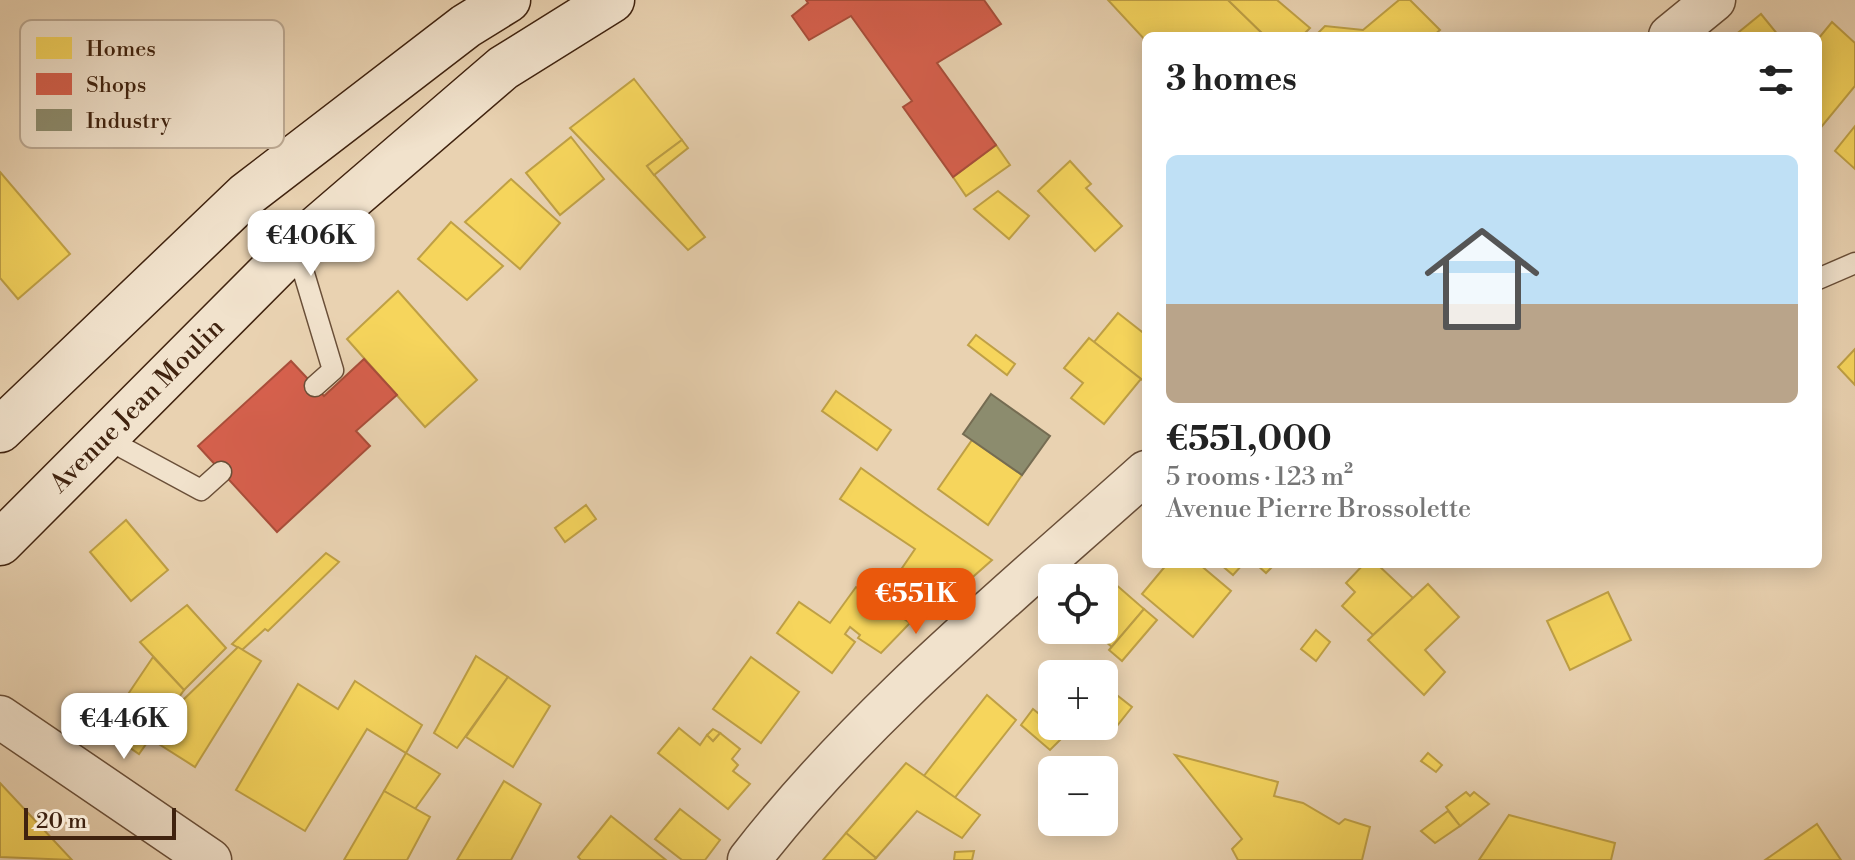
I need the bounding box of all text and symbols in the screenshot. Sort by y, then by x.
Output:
legend [20,20,284,148]
text: Homes [86,36,156,63]
icon: filters [1754,58,1798,102]
text: 3 homes [1166,59,1297,101]
text: Shops [86,72,146,99]
text: Industry [86,108,171,135]
icon: home [1410,207,1554,351]
pin: €406K [255,210,367,278]
text: €406K [266,220,356,252]
street label: Avenue Jean Moulin [42,312,231,500]
text: €551,000 [1166,419,1332,461]
text: 5 rooms · 123 m² [1166,461,1353,493]
text: Avenue Pierre Brossolette [1166,493,1471,525]
map controls [1038,564,1118,836]
button: locate [1038,564,1118,644]
pin: €551K [860,568,972,636]
text: €551K [875,578,957,610]
button: + [1038,660,1118,740]
pin: €446K [68,693,180,761]
text: €446K [79,703,169,735]
button: − [1038,756,1118,836]
scale bar [24,804,176,840]
text: 20 m [36,808,87,835]

